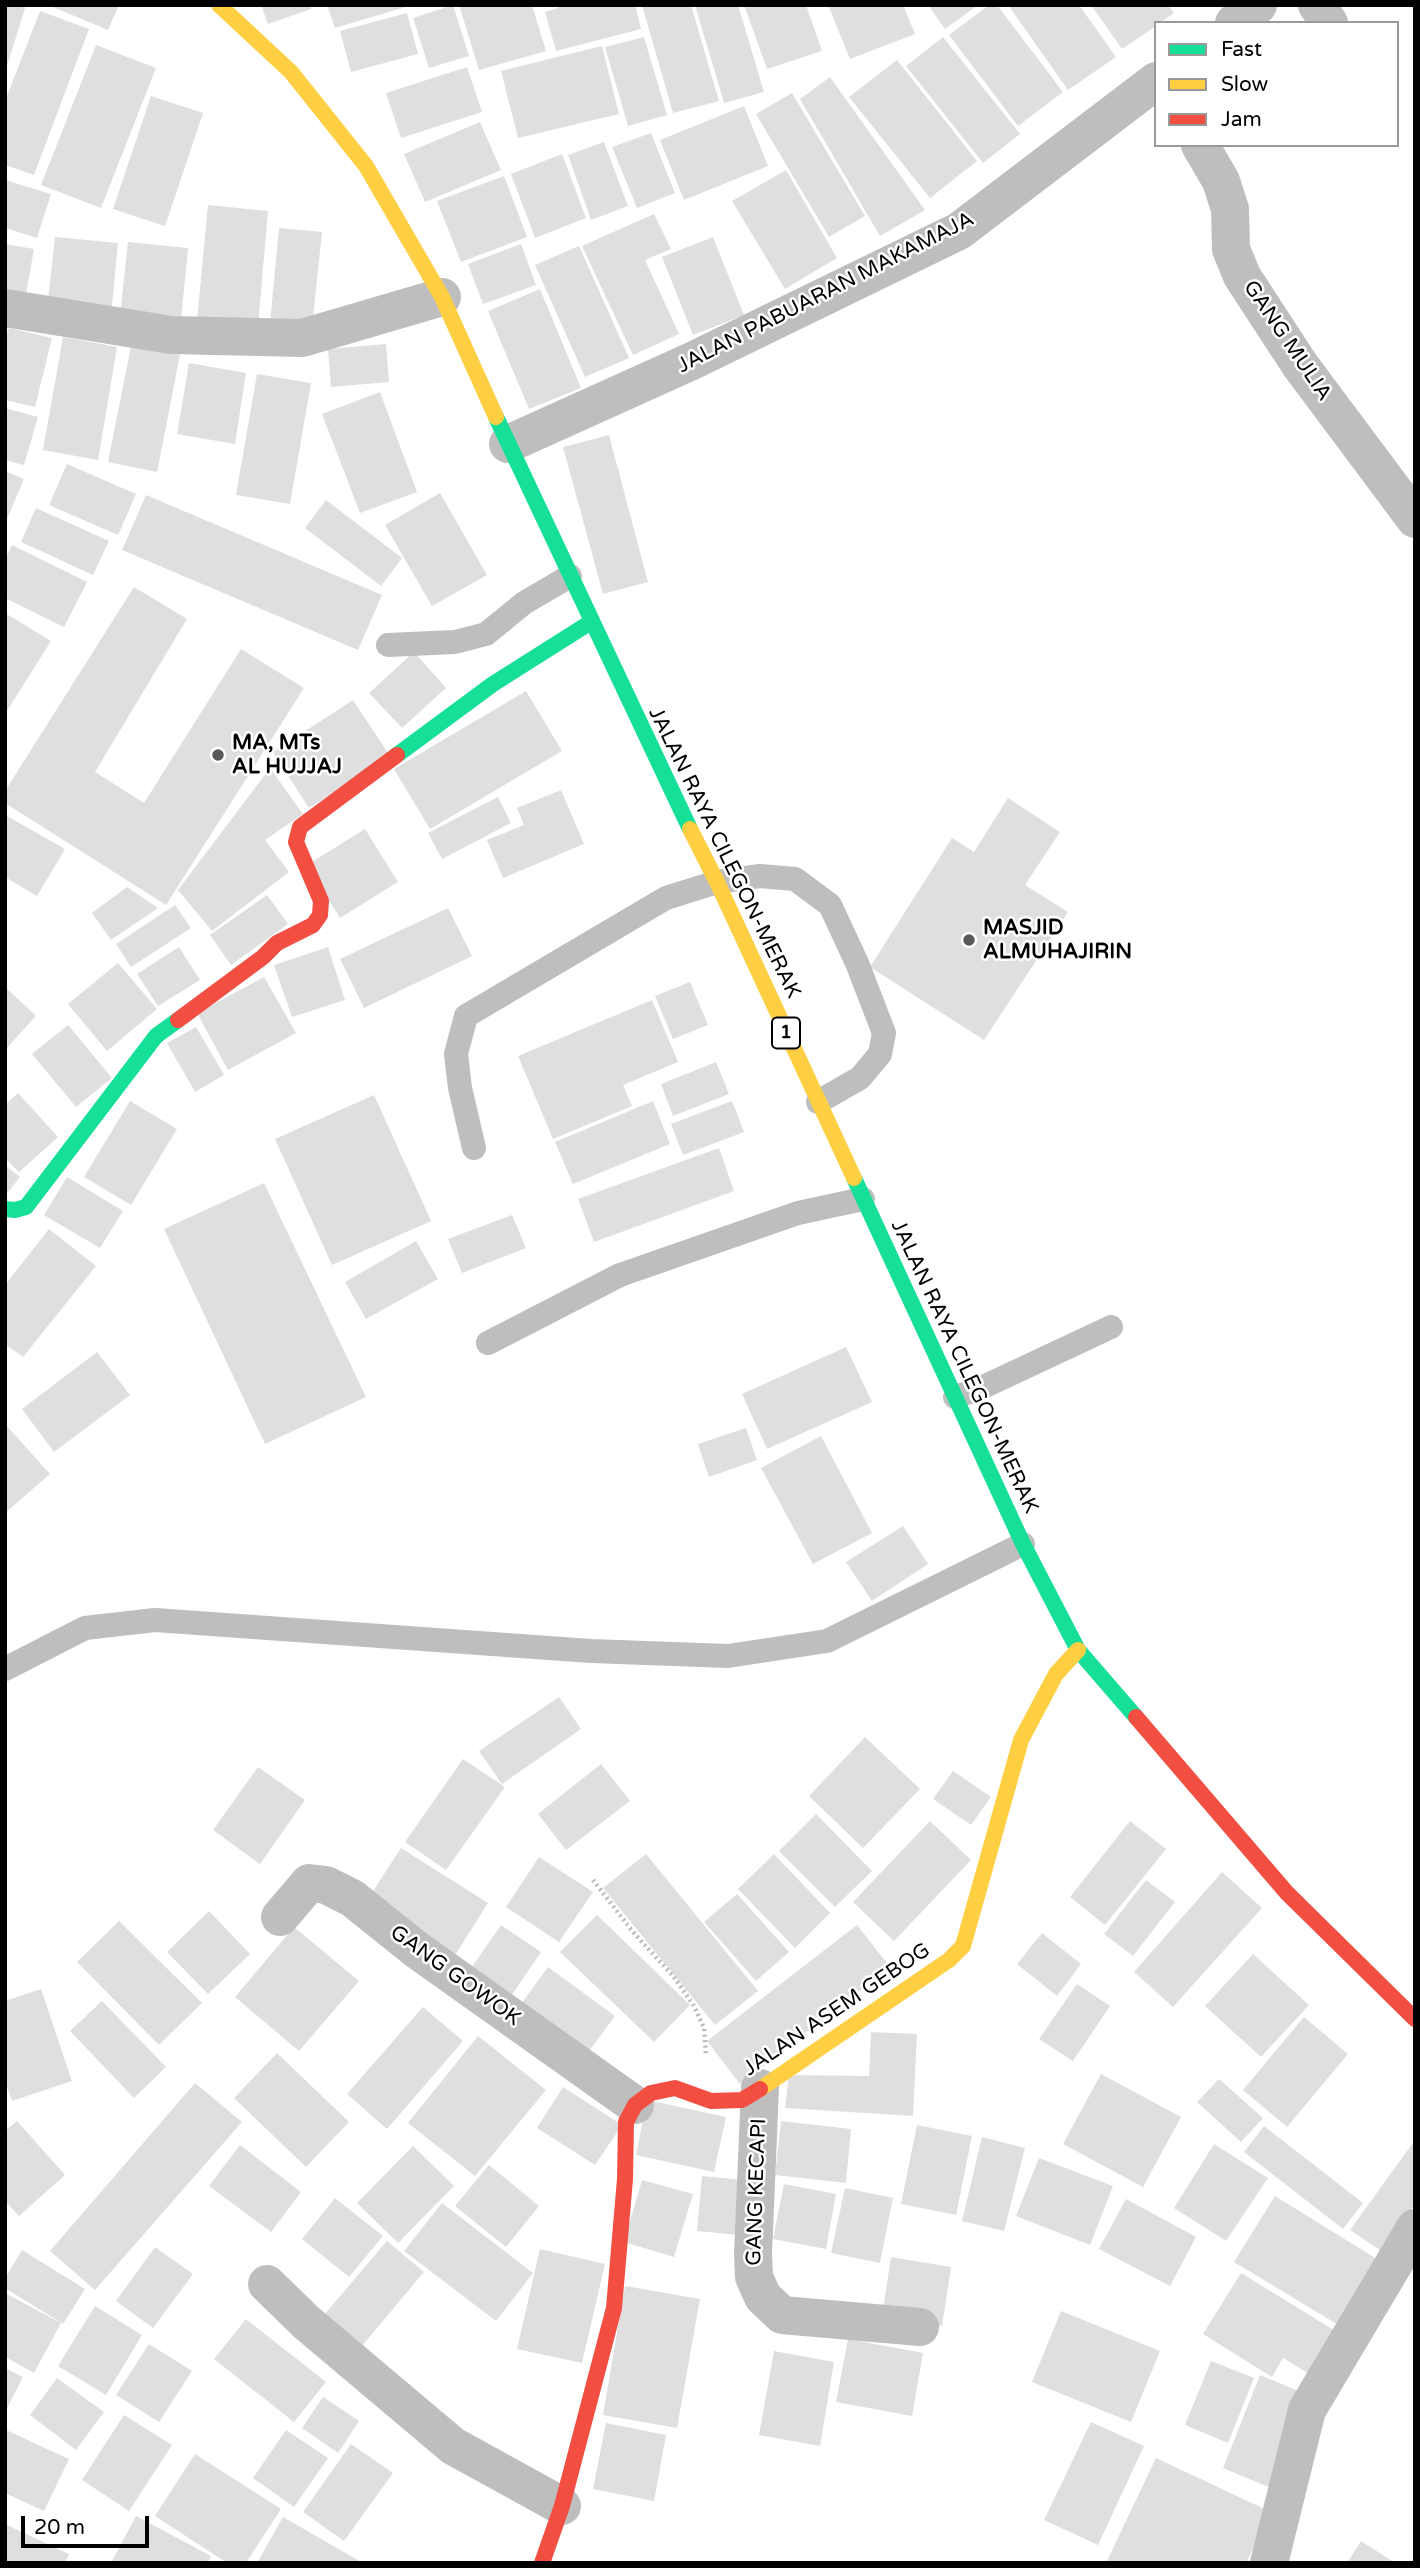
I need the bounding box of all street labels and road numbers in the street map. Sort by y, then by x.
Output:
street label: JALAN PABUARAN MAKAMAJA [674,207,978,379]
street label: GANG MULIA [1237,276,1337,406]
street label: JALAN RAYA CILEGON-MERAK [642,703,806,1003]
road number: 1 [772,1018,800,1049]
street label: JALAN RAYA CILEGON-MERAK [885,1216,1043,1518]
street label: GANG GOWOK [385,1920,525,2032]
street label: JALAN ASEM GEBOG [739,1938,935,2082]
street label: GANG KECAPI [742,2118,772,2266]

